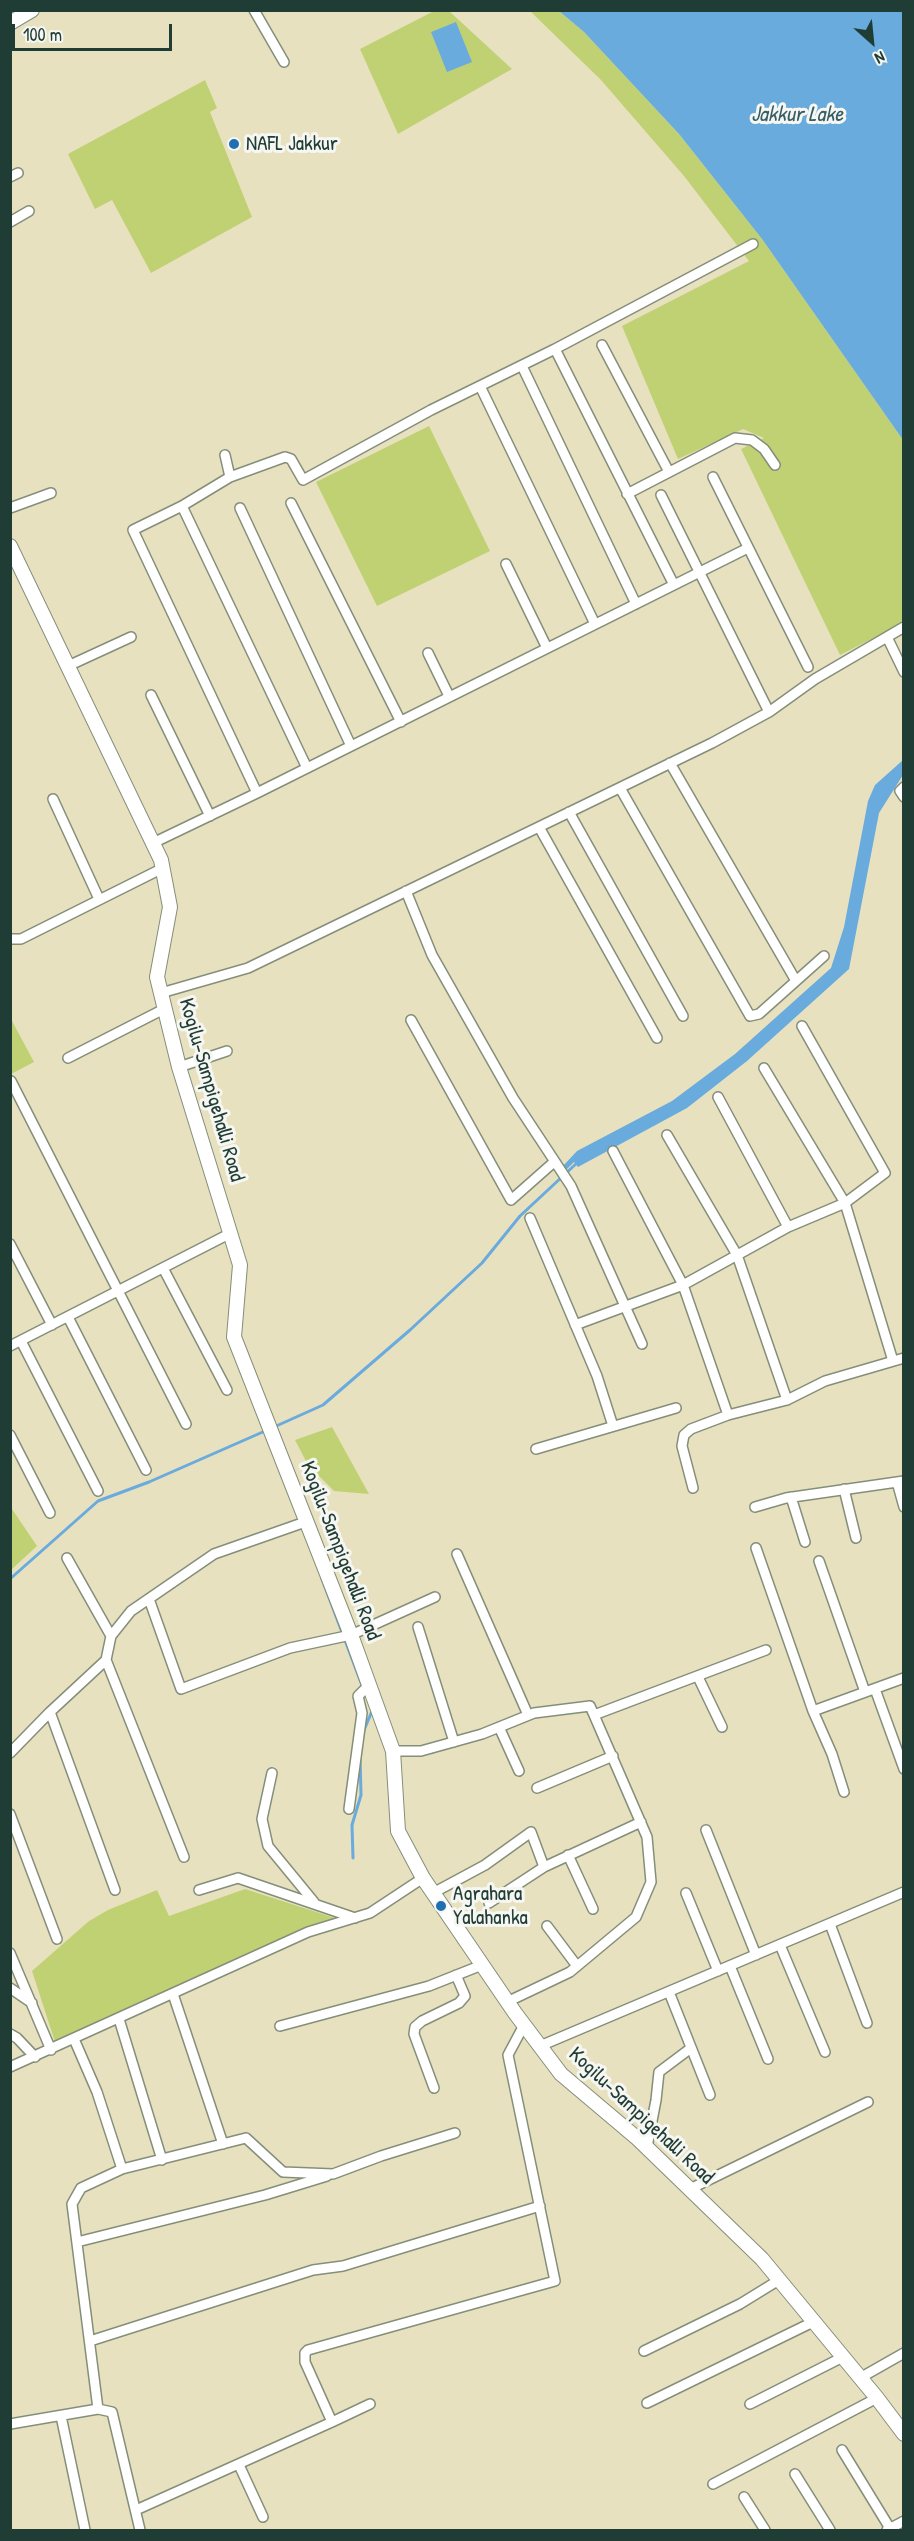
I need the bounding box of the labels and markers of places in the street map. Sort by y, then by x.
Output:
place label: NAFL Jakkur [246,131,338,157]
marker: NAFL Jakkur [227,137,241,151]
place label: Agrahara Yalahanka [453,1881,528,1931]
marker: Agrahara Yalahanka [434,1899,448,1913]

